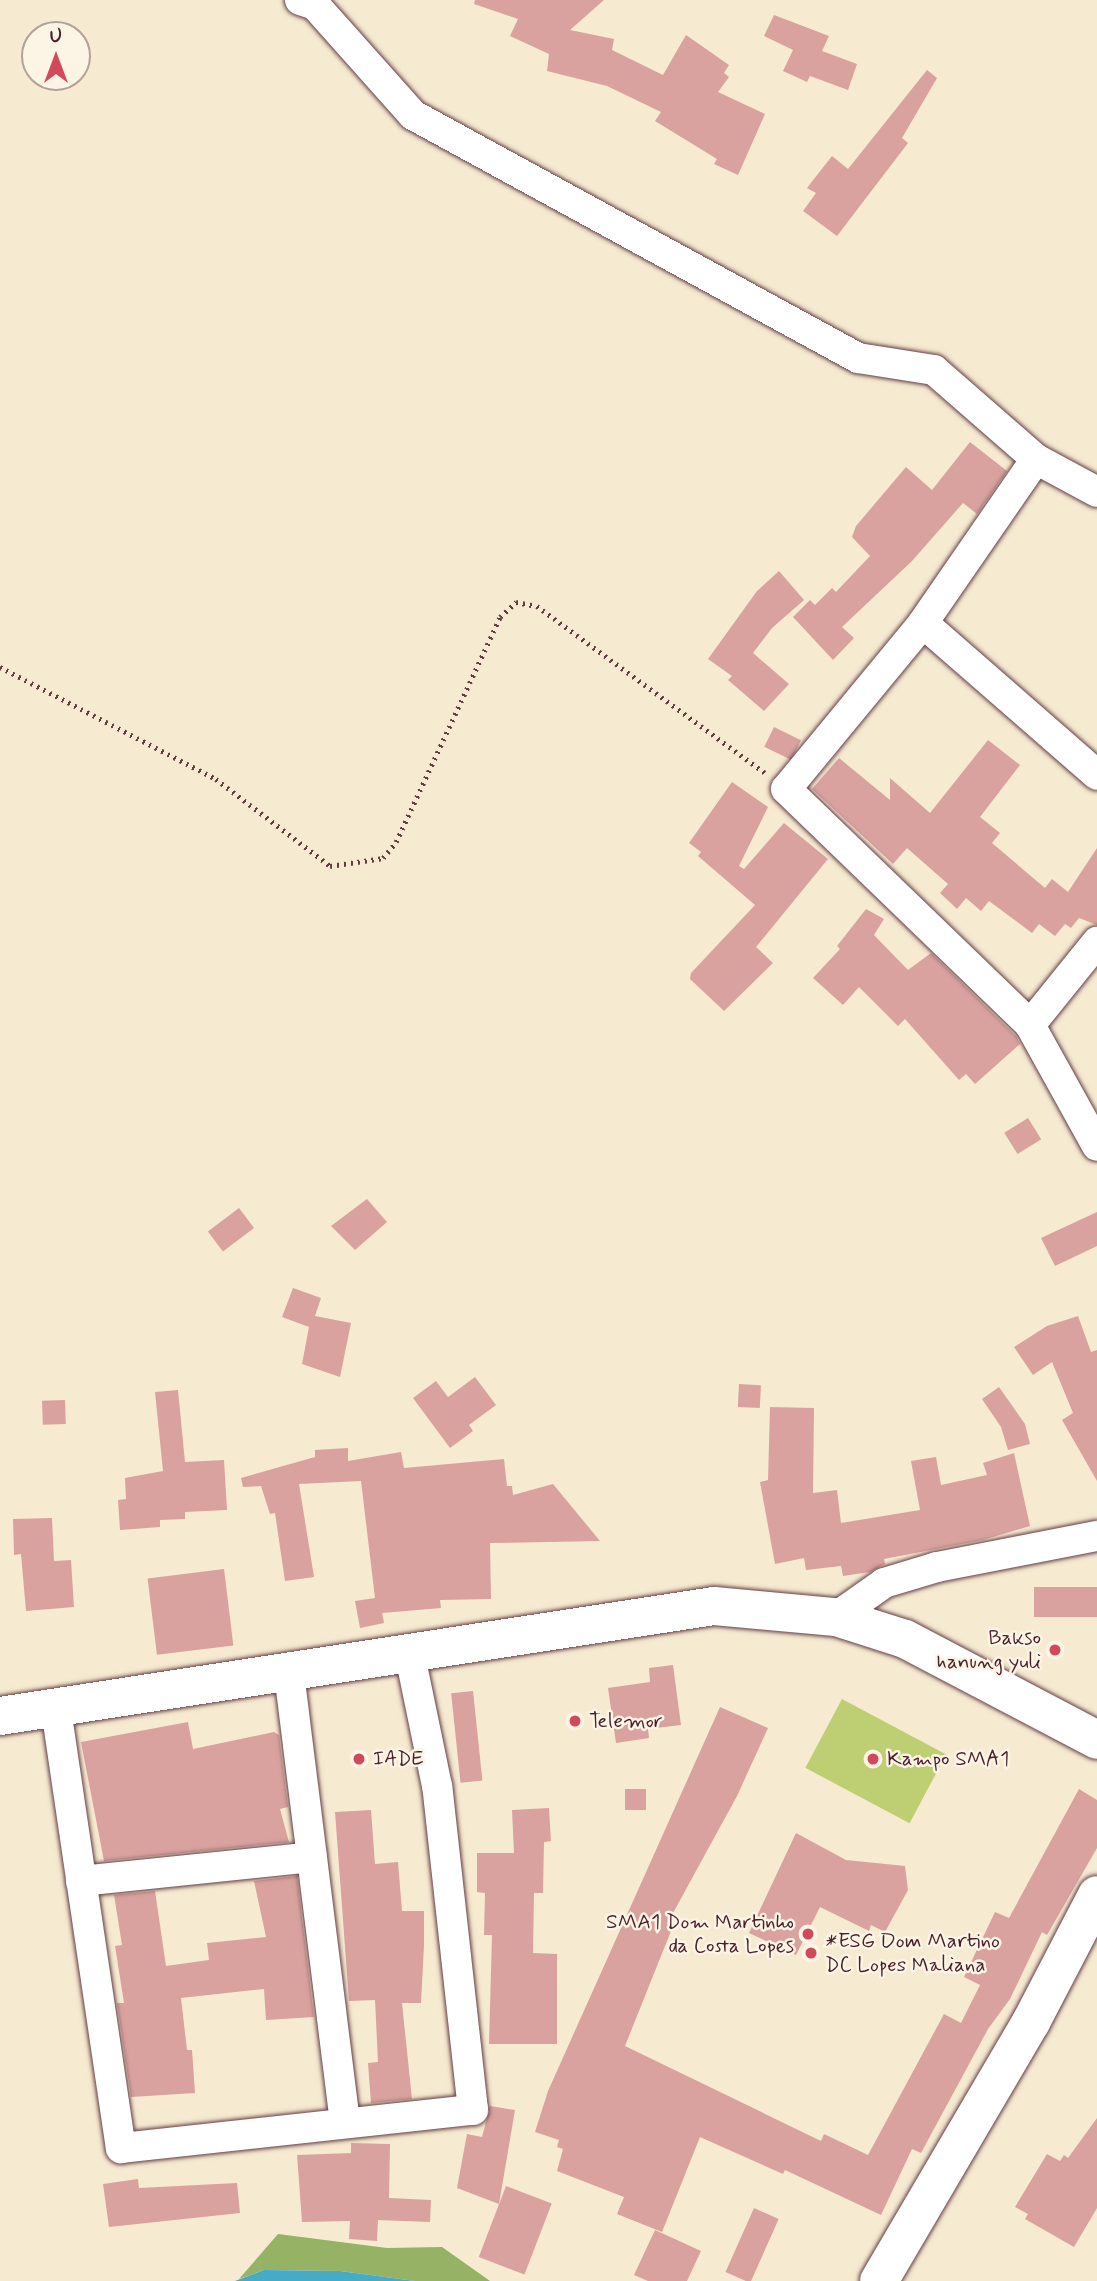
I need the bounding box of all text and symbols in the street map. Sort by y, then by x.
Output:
north arrow [21,21,91,91]
text: U [50,24,62,49]
place label: Bakso hanung yuli [937,1625,1041,1675]
marker: Bakso hanung yuli [1047,1642,1063,1658]
place label: Telemor [589,1708,663,1734]
marker: Telemor [567,1713,583,1729]
place label: IADE [373,1746,423,1772]
place label: Kampo SMA1 [887,1746,1009,1772]
marker: IADE [351,1751,367,1767]
marker: Kampo SMA1 [865,1751,881,1767]
place label: SMA1 Dom Martinho da Costa Lopes [604,1909,794,1959]
marker: SMA1 Dom Martinho da Costa Lopes [800,1926,816,1942]
place label: *ESG Dom Martino DC Lopes Maliana [825,1928,1001,1978]
marker: *ESG Dom Martino DC Lopes Maliana [803,1945,819,1961]

